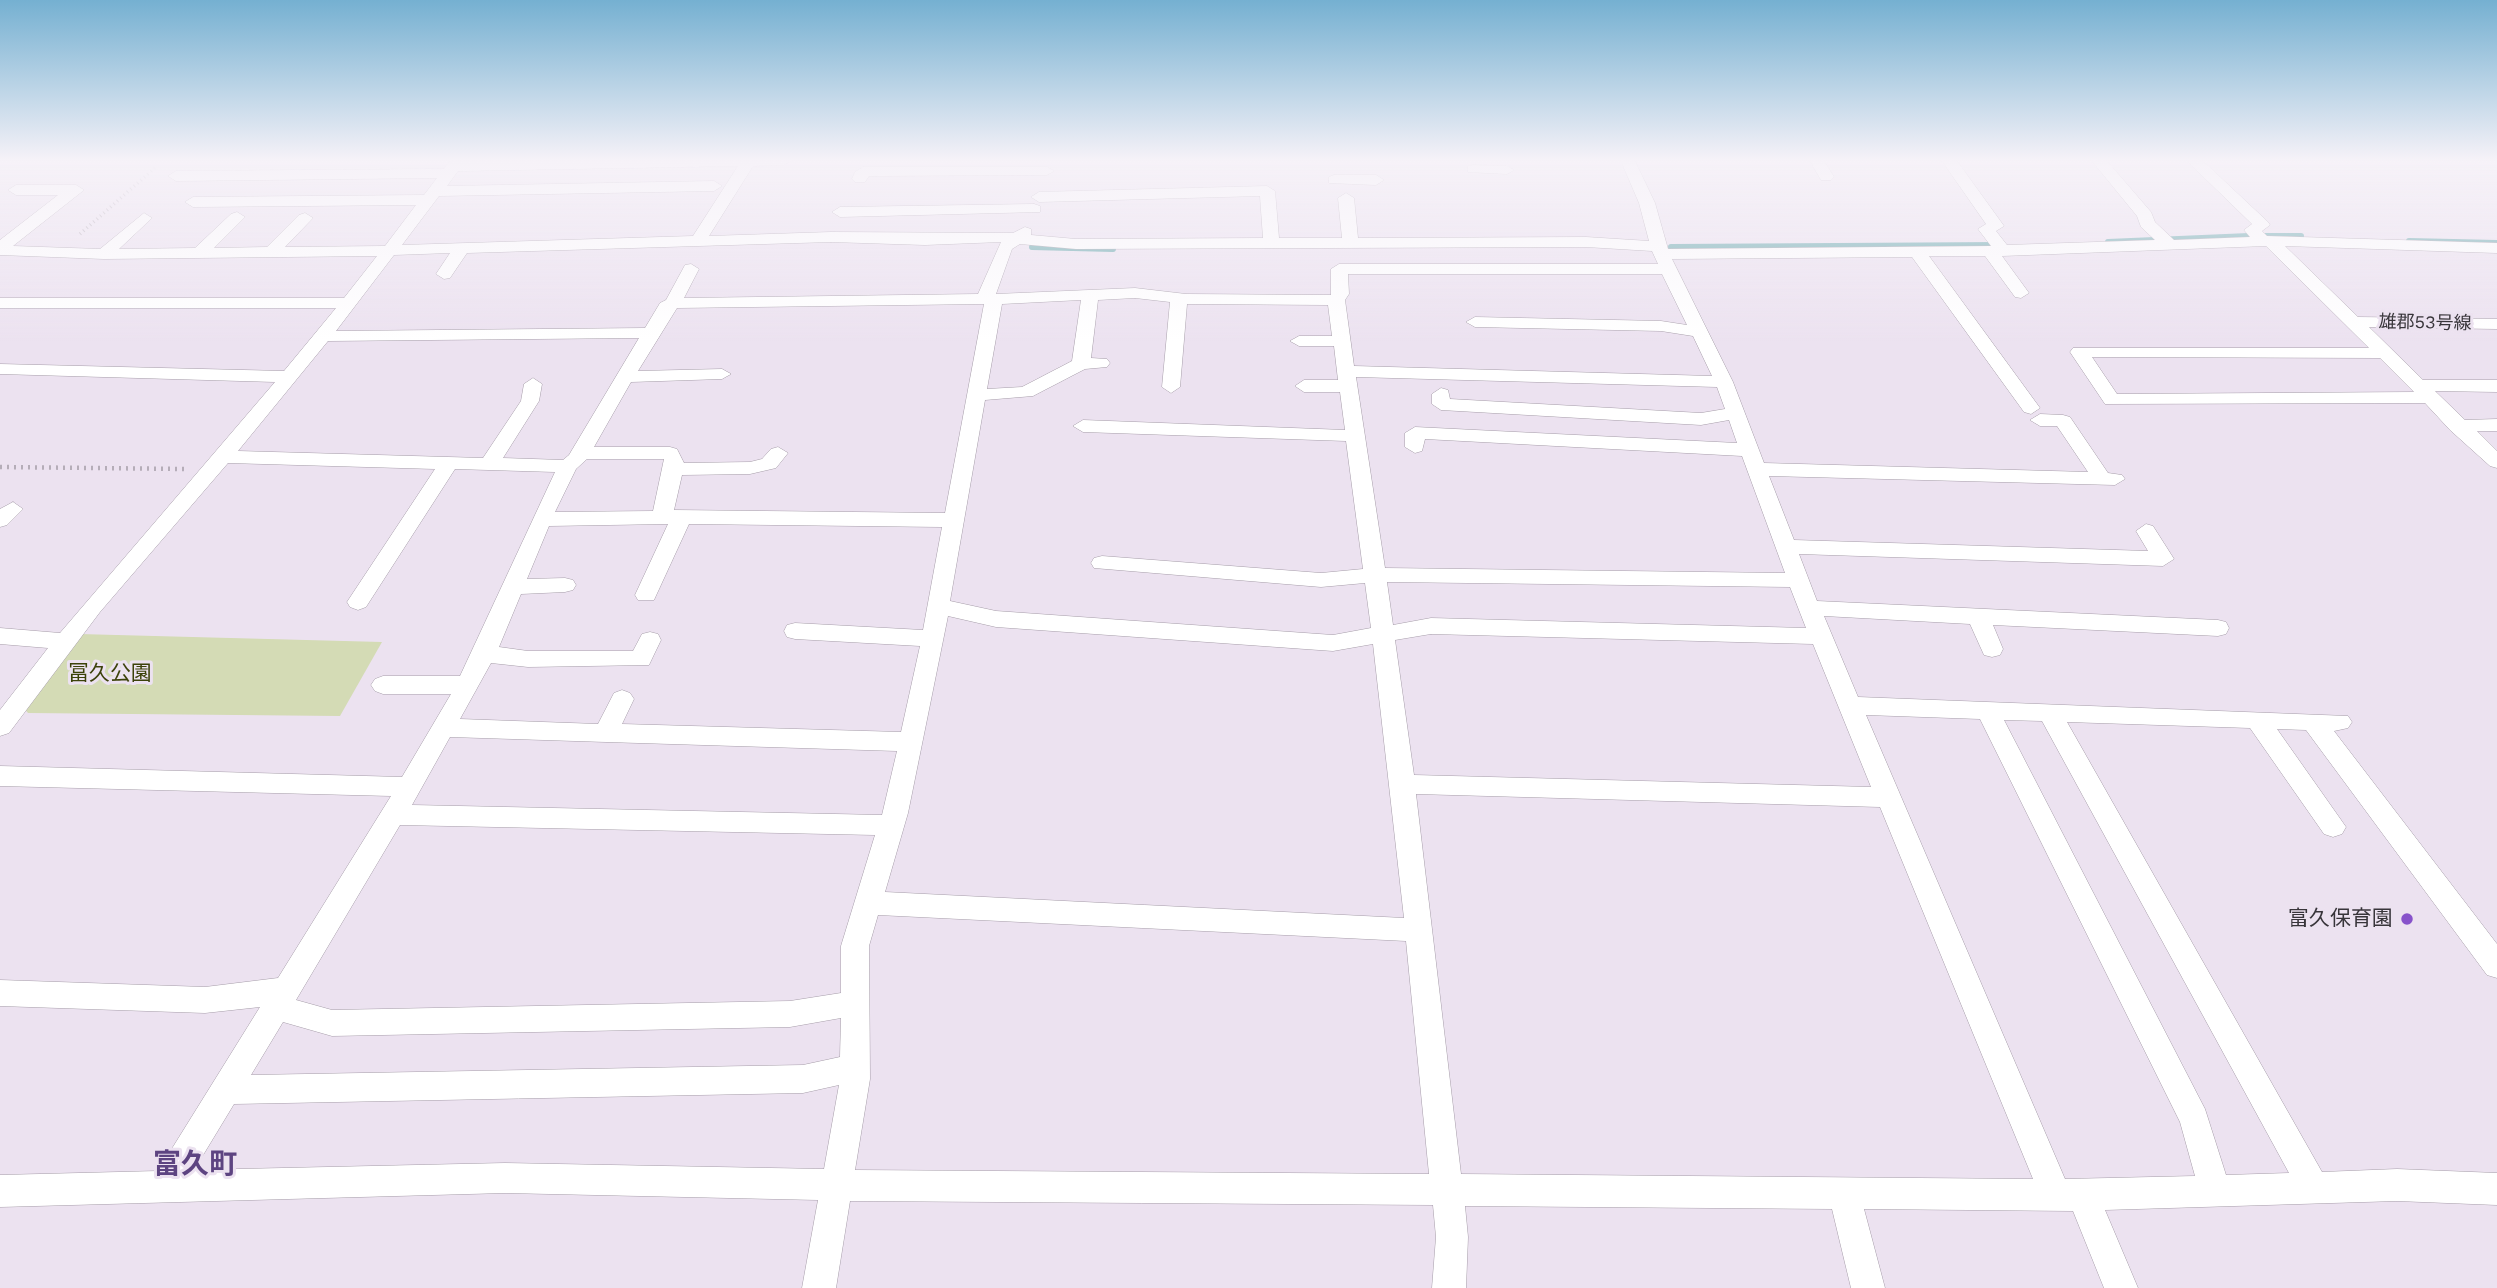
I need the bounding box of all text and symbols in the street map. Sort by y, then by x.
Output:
street label: 雄郡53号線 [2378,311,2472,335]
park label: 冨久公園 [68,661,152,687]
place label: 富久保育園 [2288,906,2393,932]
marker: 富久保育園 [2399,911,2415,927]
district label: 富久町 [153,1148,237,1182]

